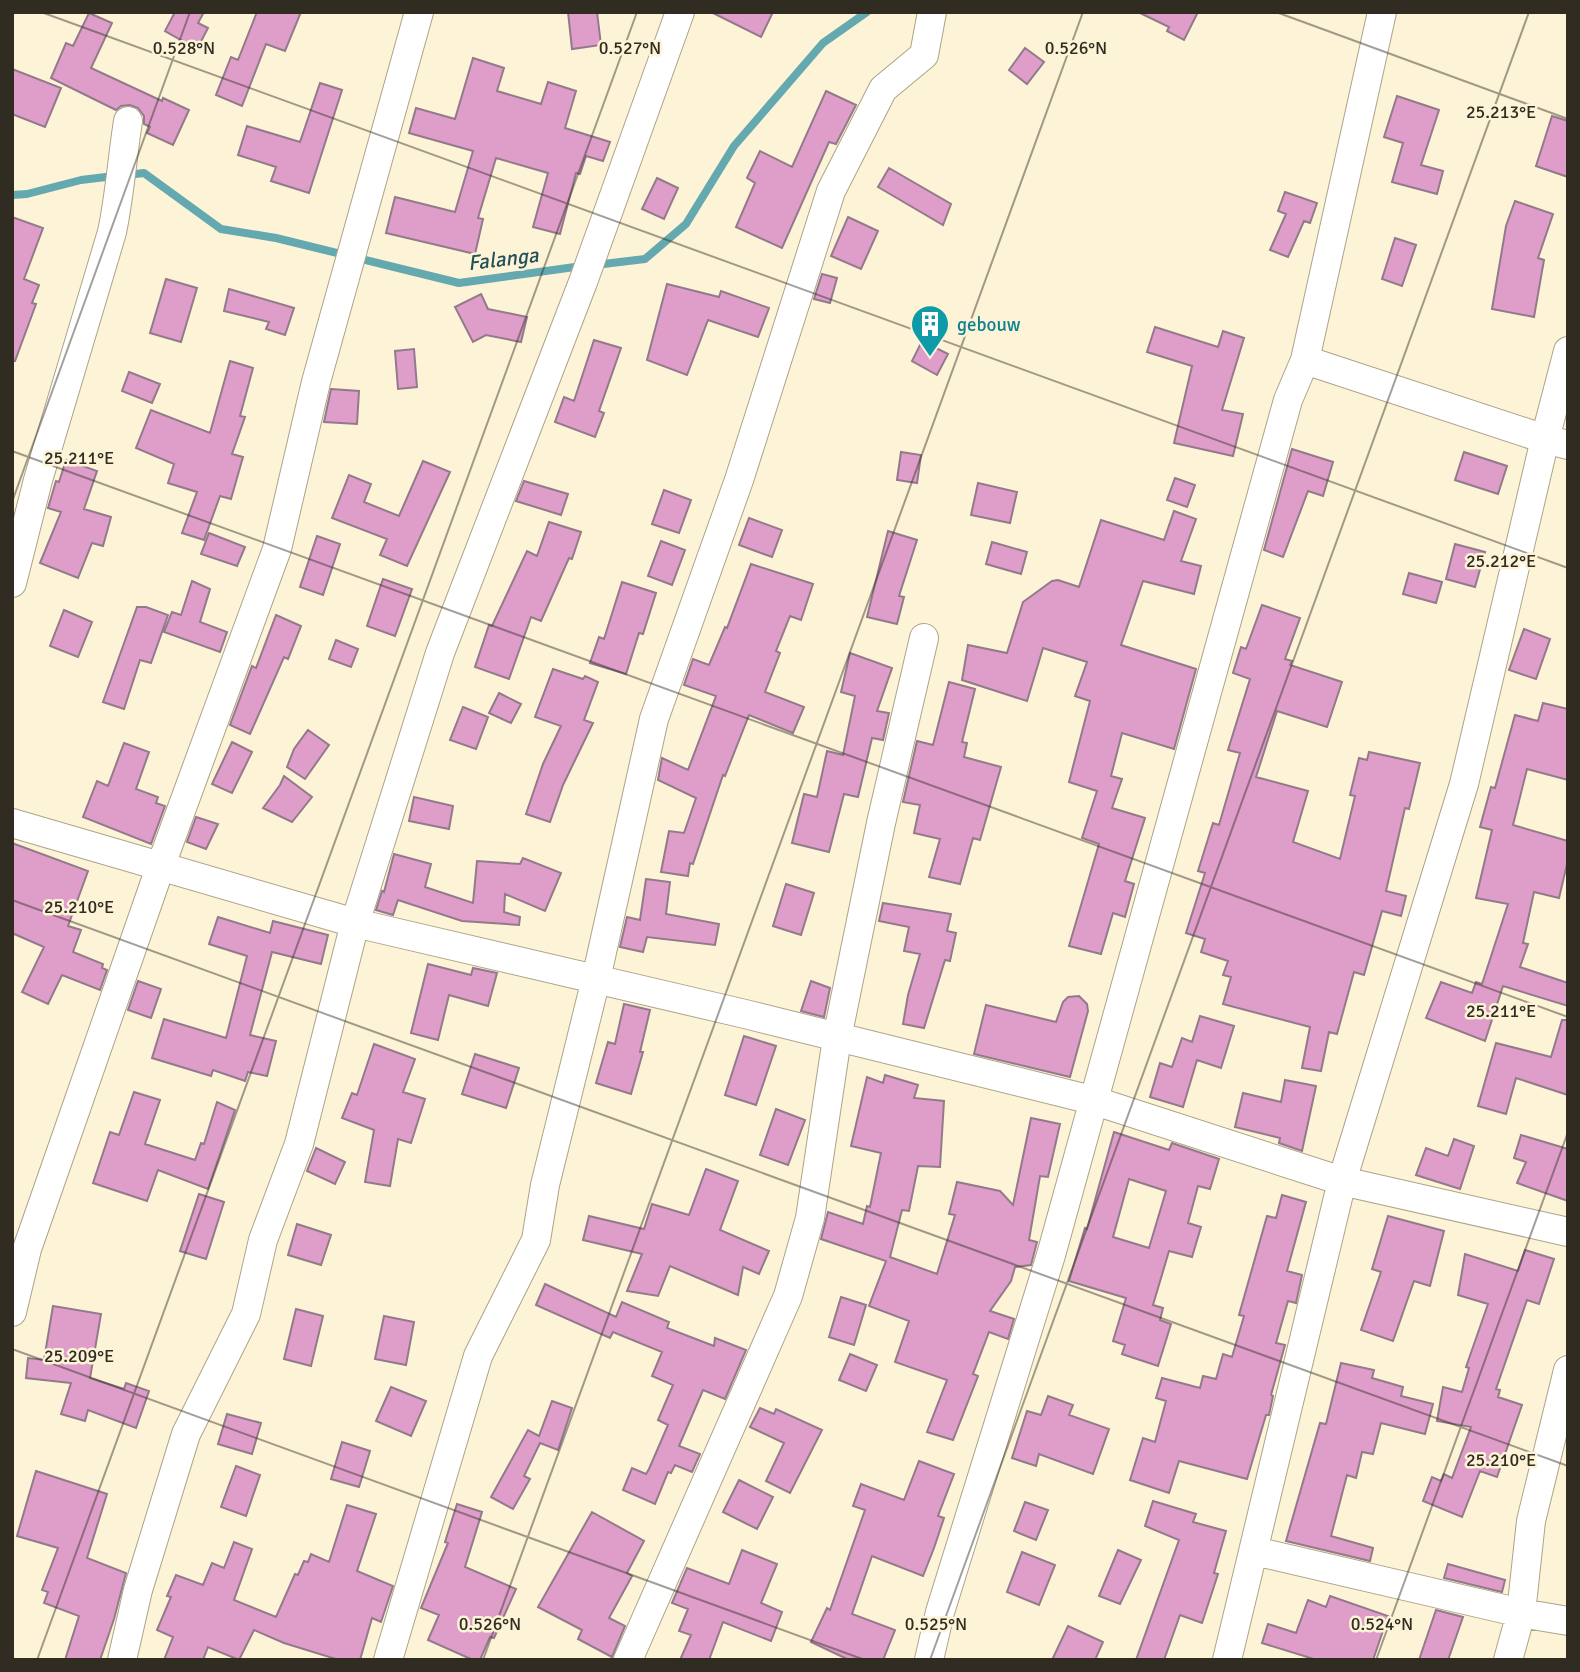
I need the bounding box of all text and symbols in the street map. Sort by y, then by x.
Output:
text: 0.528°N [153,37,215,59]
text: 0.527°N [599,37,661,59]
text: 0.526°N [1045,37,1107,59]
text: 25.213°E [1466,101,1536,123]
water label: Falanga [466,242,541,276]
building icon: gebouw [909,303,951,358]
place label: gebouw [957,313,1021,337]
text: 25.211°E [44,447,114,469]
text: 25.212°E [1466,550,1536,572]
text: 25.210°E [44,896,114,918]
text: 25.211°E [1466,1000,1536,1022]
text: 25.209°E [44,1345,114,1367]
text: 25.210°E [1466,1449,1536,1471]
text: 0.526°N [459,1613,521,1635]
text: 0.525°N [905,1613,967,1635]
text: 0.524°N [1351,1613,1413,1635]

